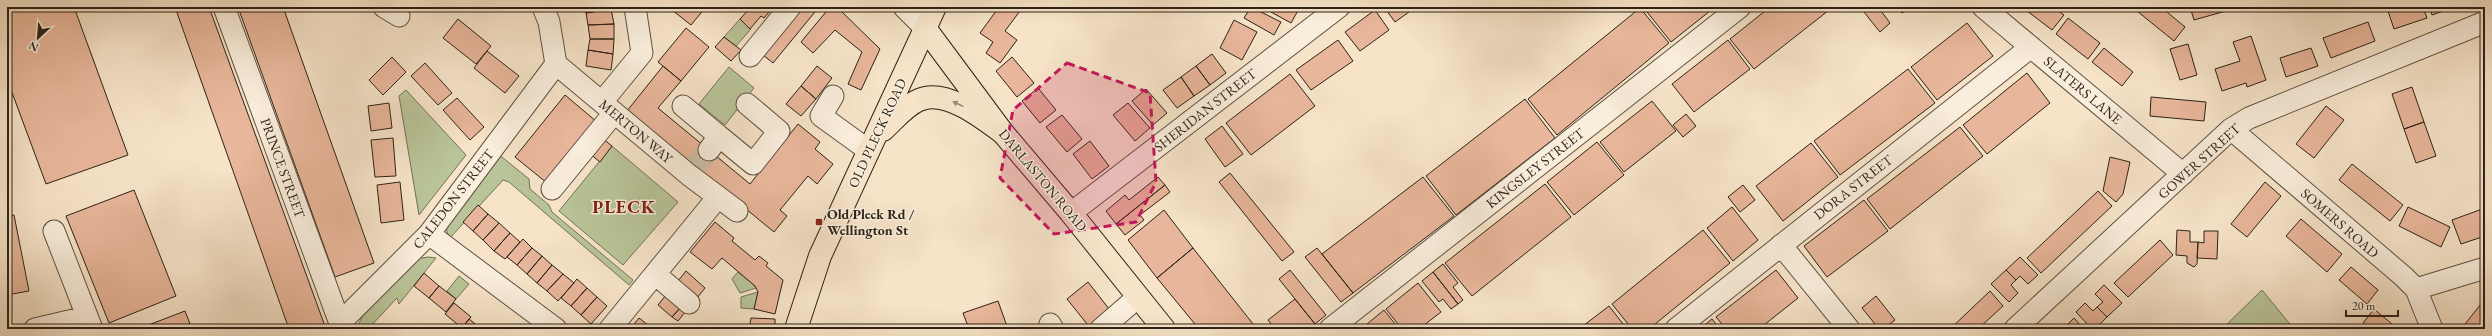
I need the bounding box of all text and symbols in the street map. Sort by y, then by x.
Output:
north arrow [18,18,58,58]
text: N [26,39,41,55]
street label: SLATERS LANE [2040,52,2126,128]
street label: SHERIDAN STREET [1150,64,1260,156]
street label: OLD PLECK ROAD [844,75,910,191]
street label: MERTON WAY [596,95,677,168]
one-way arrow [952,101,964,107]
street label: PRINCE STREET [257,115,310,221]
street label: GOWER STREET [2154,119,2244,203]
street label: KINGSLEY STREET [1482,124,1588,212]
street label: DARLASTON ROAD [995,125,1091,235]
street label: CALEDON STREET [408,145,498,253]
street label: DORA STREET [1810,150,1897,223]
street label: SOMERS ROAD [2297,184,2383,262]
district label: PLECK [592,195,656,218]
place label: Old Pleck Rd / Wellington St [827,205,915,239]
marker: Old Pleck Rd / Wellington St [814,217,824,227]
scale bar [2346,292,2398,318]
text: 20 m [2352,298,2376,314]

